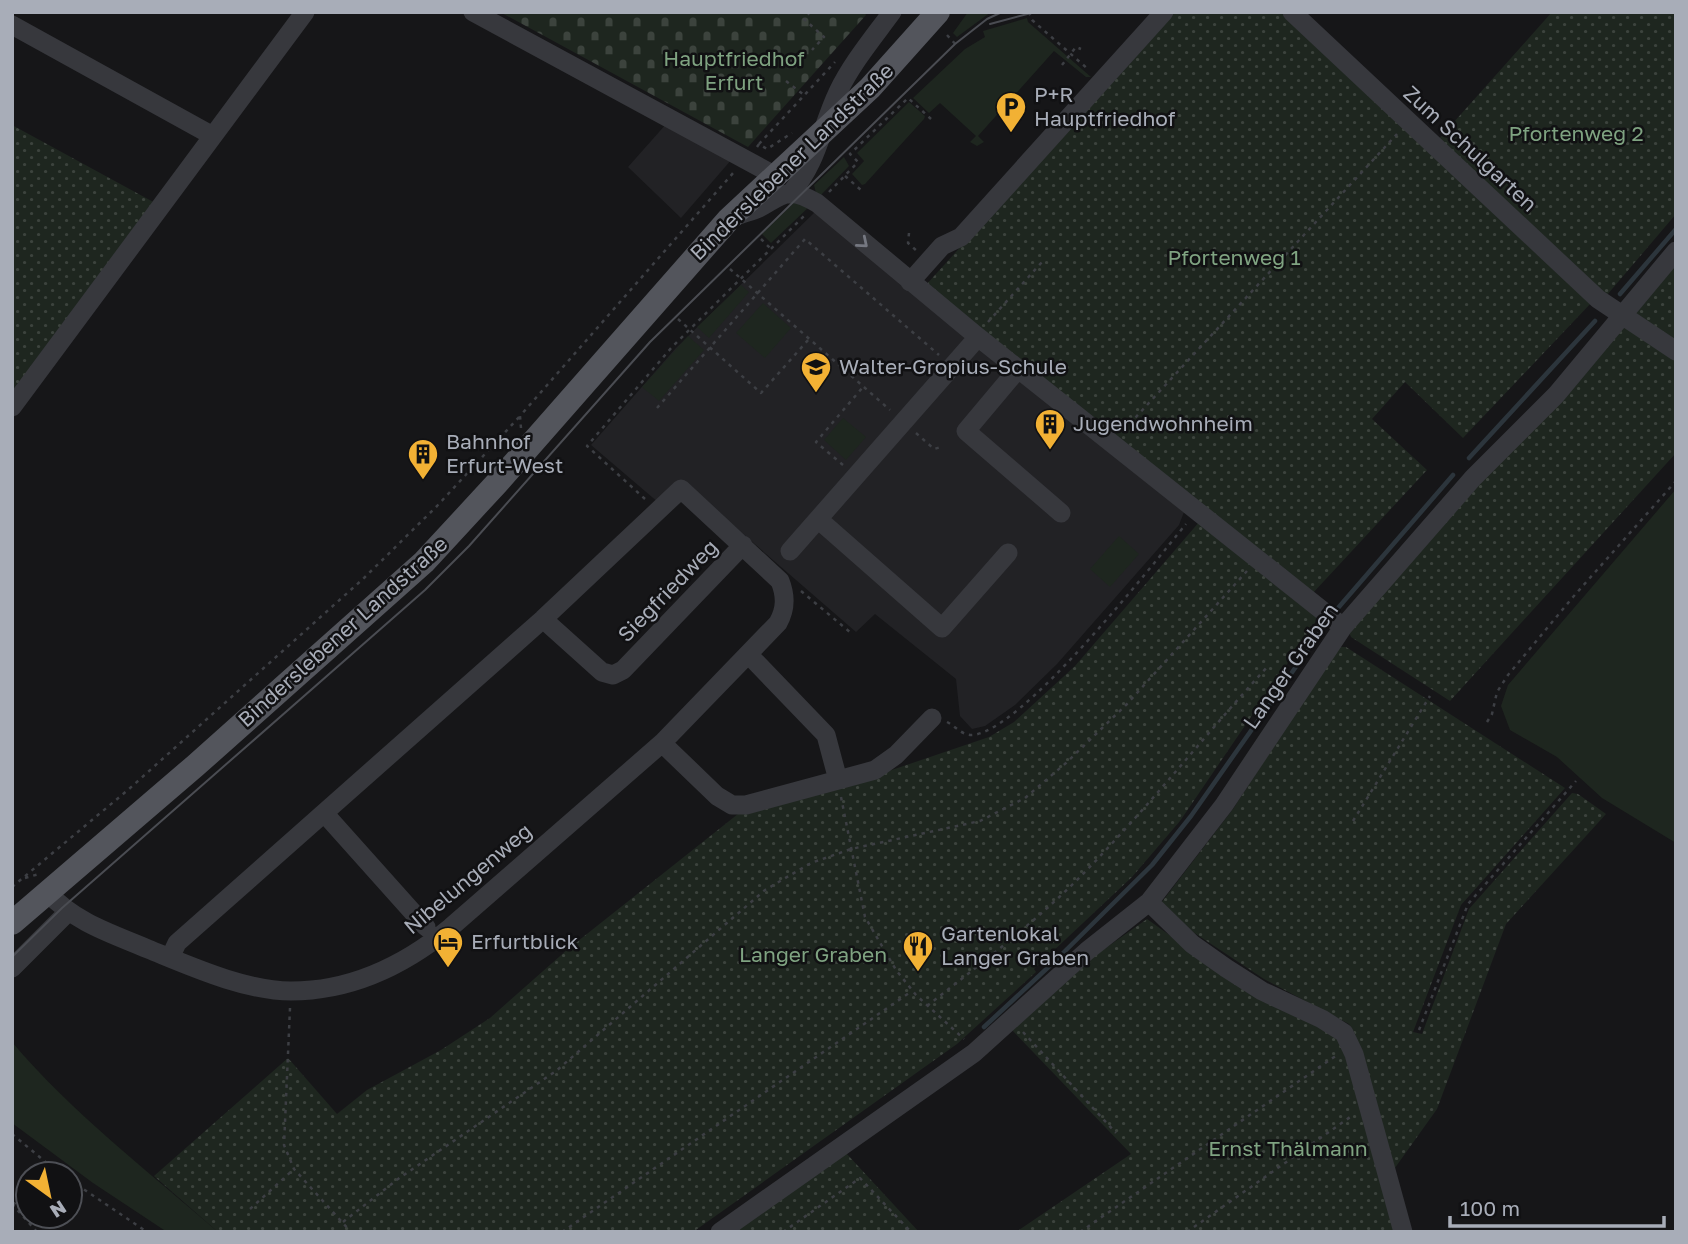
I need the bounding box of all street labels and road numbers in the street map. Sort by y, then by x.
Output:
street label: Binderslebener Landstraße [684,57,899,265]
street label: Zum Schulgarten [1399,80,1543,217]
street label: Binderslebener Landstraße [232,530,452,732]
street label: Siegfriedweg [612,534,723,647]
street label: Langer Graben [1237,597,1343,734]
street label: Nibelungenweg [398,817,537,939]

